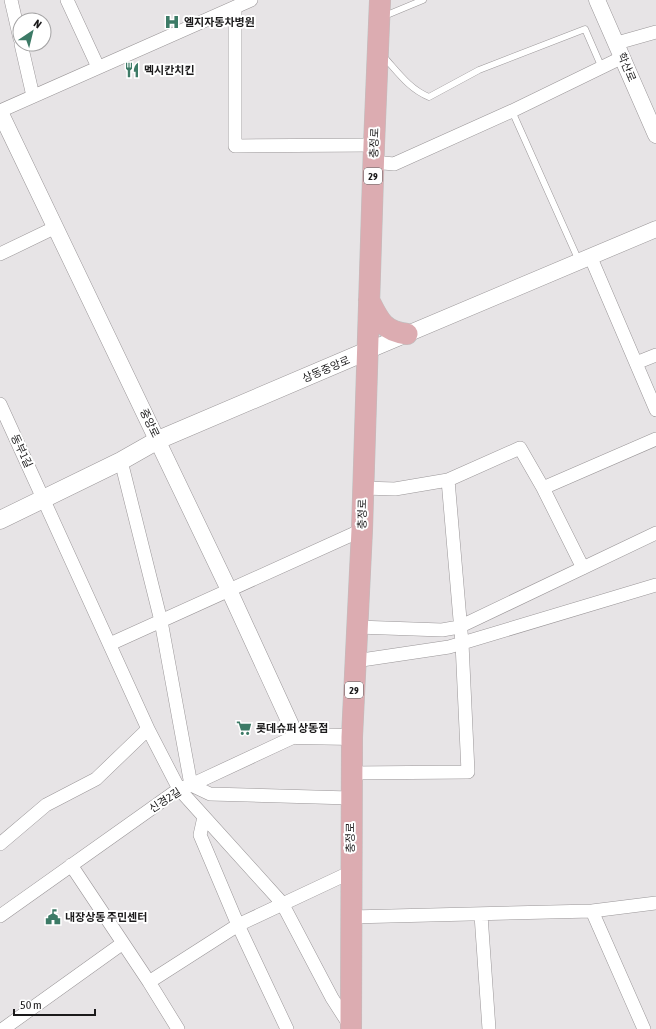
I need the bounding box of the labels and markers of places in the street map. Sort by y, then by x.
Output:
hospital icon: 엘지자동차병원 [163,13,181,31]
place label: 엘지자동차병원 [184,16,255,28]
restaurant icon: 멕시칸치킨 [123,61,141,79]
place label: 멕시칸치킨 [144,64,195,76]
supermarket icon: 롯데슈퍼 상동점 [235,719,253,737]
place label: 롯데슈퍼 상동점 [256,722,328,734]
public building icon: 내장상동 주민센터 [44,908,62,926]
place label: 내장상동 주민센터 [65,911,147,923]

